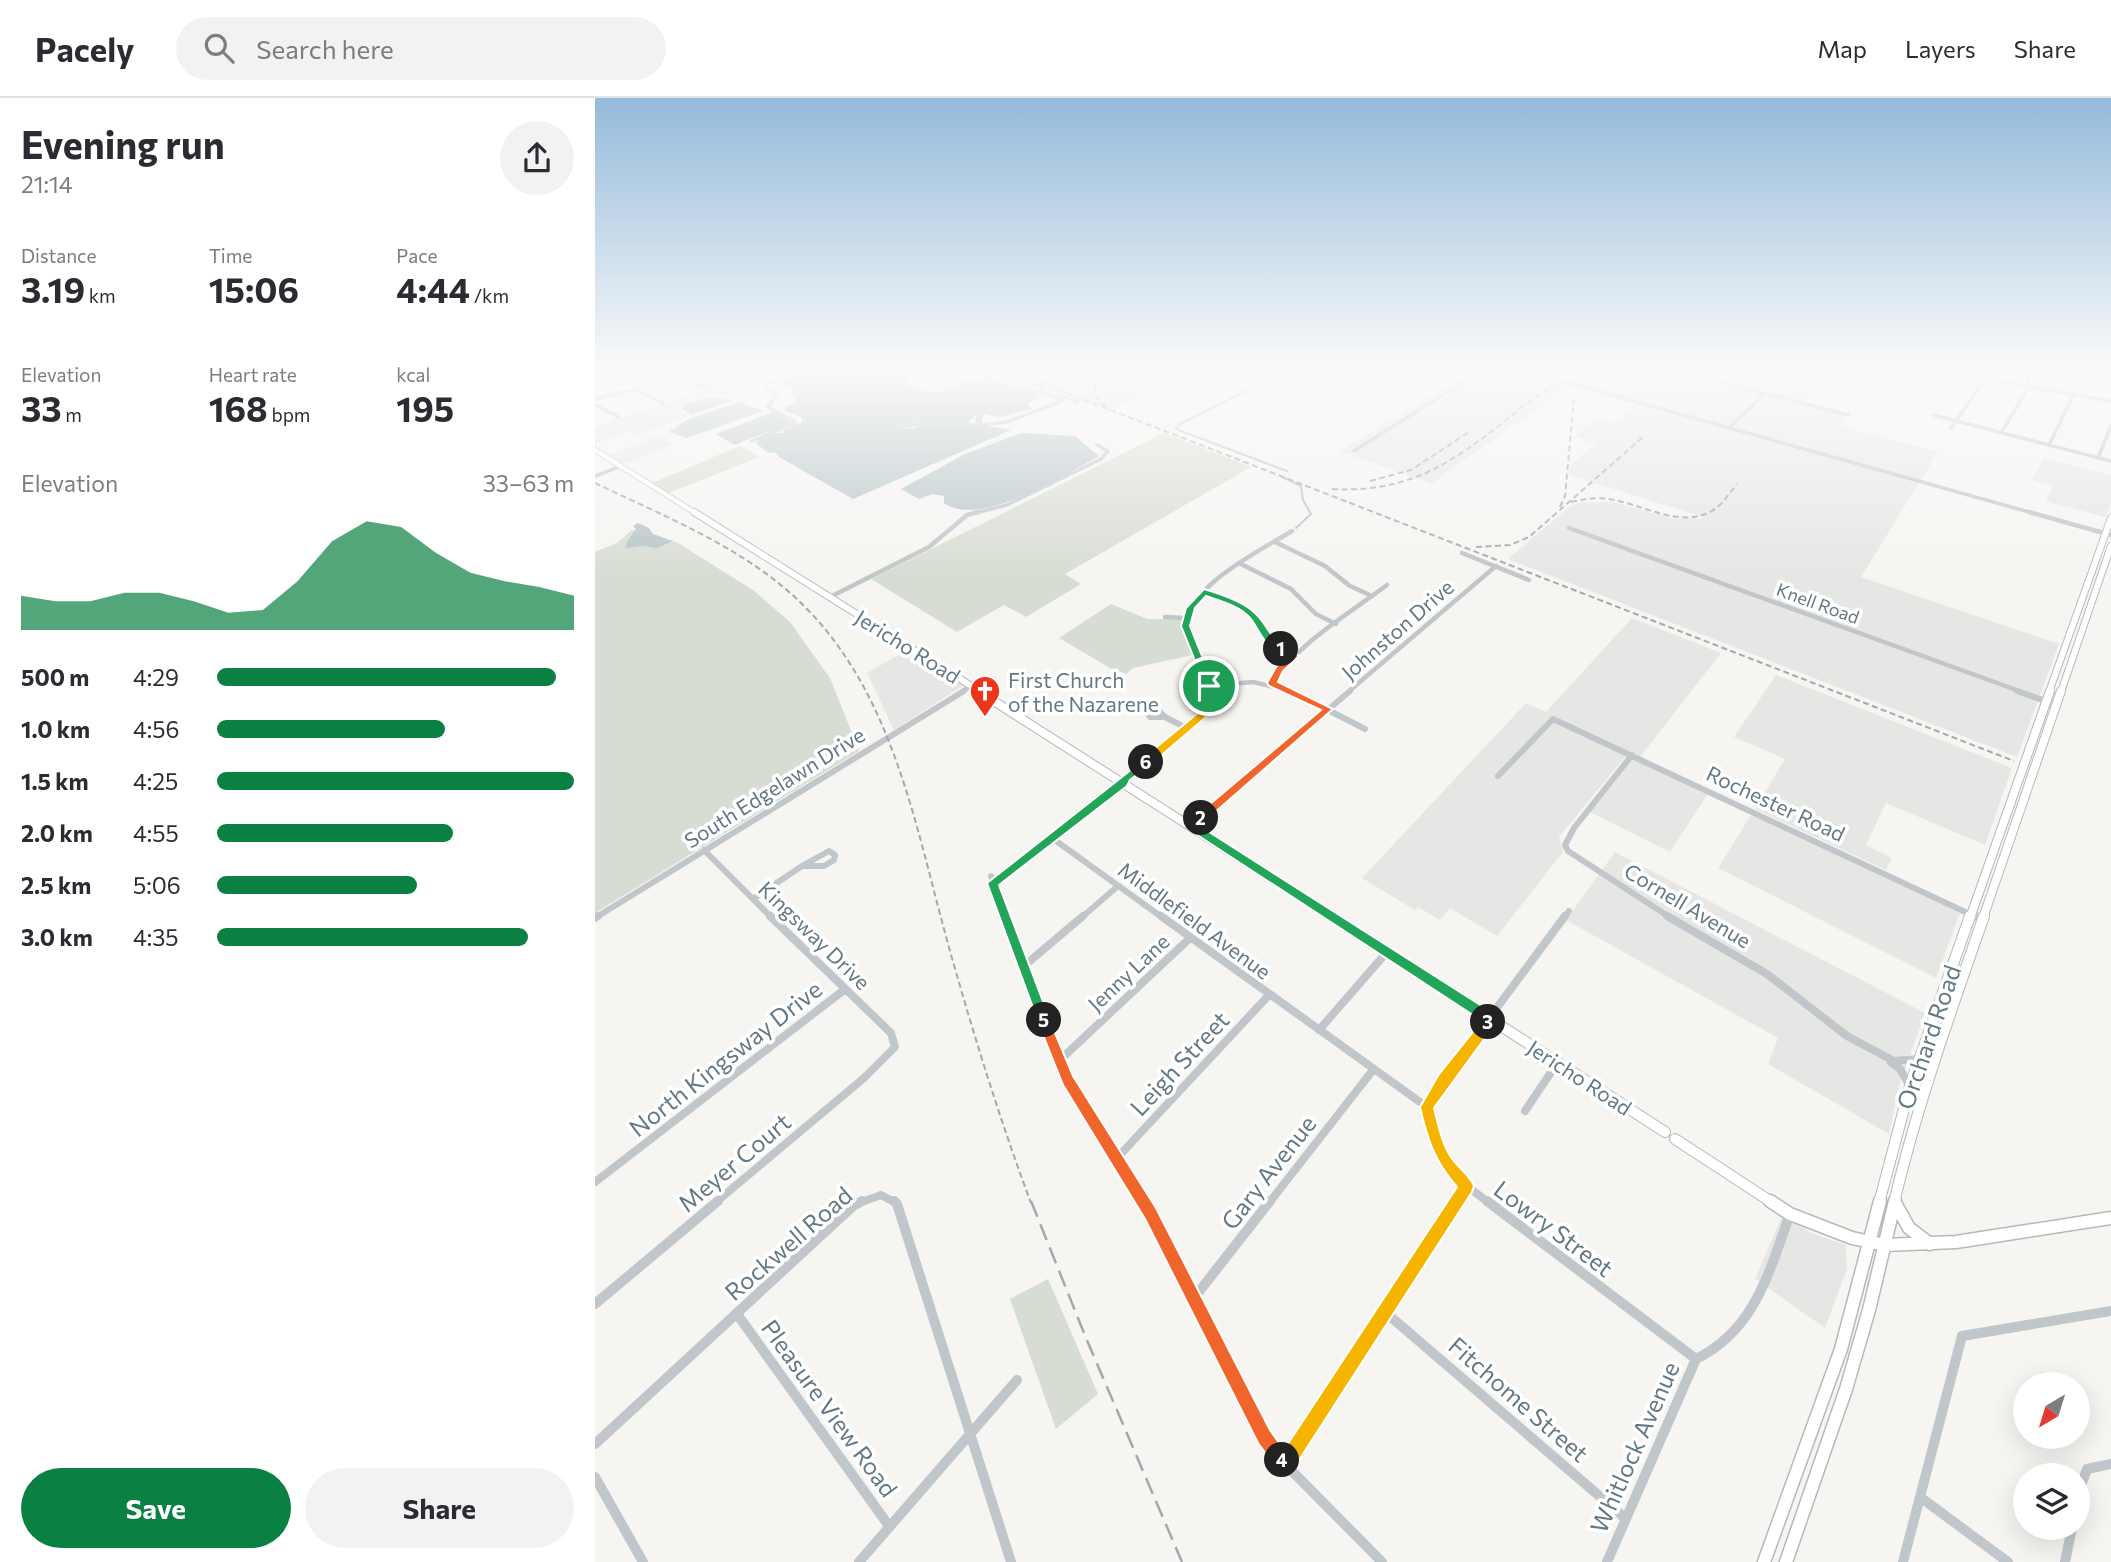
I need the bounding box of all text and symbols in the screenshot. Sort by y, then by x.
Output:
search box [176,17,666,80]
text: Pacely [35,28,134,69]
icon: search [200,29,238,67]
text: Search here [256,33,394,64]
text: Map [1818,34,1867,63]
text: Layers [1905,34,1976,63]
text: Share [2014,34,2076,63]
text: Evening run [21,120,225,167]
button: share [500,121,574,195]
text: 21:14 [21,170,73,198]
text: Distance [21,244,97,267]
text: Time [209,244,252,267]
text: Pace [396,244,438,267]
text: 3.19 [21,267,85,310]
text: 15:06 [209,267,299,310]
text: 4:44 [396,267,470,310]
text: km [85,284,116,307]
text: /km [470,284,509,307]
text: Elevation [21,363,101,386]
text: Heart rate [209,363,297,386]
text: kcal [396,363,430,386]
text: 33 [21,386,62,429]
text: 168 [209,386,268,429]
text: 195 [396,386,454,429]
text: m [62,403,82,426]
text: bpm [268,403,310,426]
text: Elevation [21,469,118,497]
text: 33–63 m [483,469,574,497]
street label: Johnston Drive [1336,574,1458,684]
street label: Knell Road [1774,578,1862,628]
street label: Jericho Road [851,604,965,688]
pin: 1 [1263,632,1299,666]
text: 1 [1276,637,1285,660]
pin [1179,656,1239,716]
text: 500 m [21,663,89,691]
text: 4:29 [133,663,179,691]
place label: First Church of the Nazarene [1008,667,1159,716]
icon: arrive [1190,667,1228,705]
church icon: First Church of the Nazarene [968,674,1002,718]
text: 1.0 km [21,715,90,743]
text: 4:56 [133,715,179,743]
street label: South Edgelawn Drive [679,721,869,853]
pin: 6 [1129,744,1163,780]
text: 6 [1140,750,1151,773]
street label: Rochester Road [1703,760,1849,846]
text: 1.5 km [21,767,89,795]
text: 4:25 [133,767,178,795]
pin: 2 [1183,800,1219,836]
text: 2 [1195,806,1206,829]
text: 2.0 km [21,819,93,847]
text: 4:55 [133,819,179,847]
street label: Middlefield Avenue [1114,856,1276,984]
street label: Cornell Avenue [1620,857,1756,953]
text: 2.5 km [21,871,91,899]
text: 5:06 [133,871,181,899]
street label: Kingsway Drive [754,876,876,994]
text: 3.0 km [21,923,93,951]
text: 4:35 [133,923,179,951]
street label: Jenny Lane [1082,928,1174,1016]
street label: Orchard Road [1890,961,1966,1113]
street label: North Kingsway Drive [623,974,827,1142]
pin: 5 [1027,1002,1061,1038]
pin: 3 [1471,1004,1505,1040]
street label: Leigh Street [1123,1005,1235,1121]
text: 5 [1038,1008,1049,1031]
text: 3 [1482,1010,1493,1033]
street label: Jericho Road [1523,1034,1637,1120]
street label: Meyer Court [672,1107,796,1217]
street label: Gary Avenue [1214,1109,1322,1235]
street label: Lowry Street [1489,1174,1619,1282]
street label: Rockwell Road [719,1180,857,1306]
street label: Pleasure View Road [756,1314,904,1502]
street label: Fitchome Street [1443,1330,1595,1468]
street label: Whitlock Avenue [1583,1357,1685,1537]
north arrow [2013,1372,2089,1449]
map controls [2013,1372,2090,1540]
pin: 4 [1265,1442,1299,1478]
text: 4 [1276,1448,1287,1471]
button: layers [2013,1463,2090,1540]
button: Save [21,1468,291,1548]
button: Share [305,1468,574,1548]

